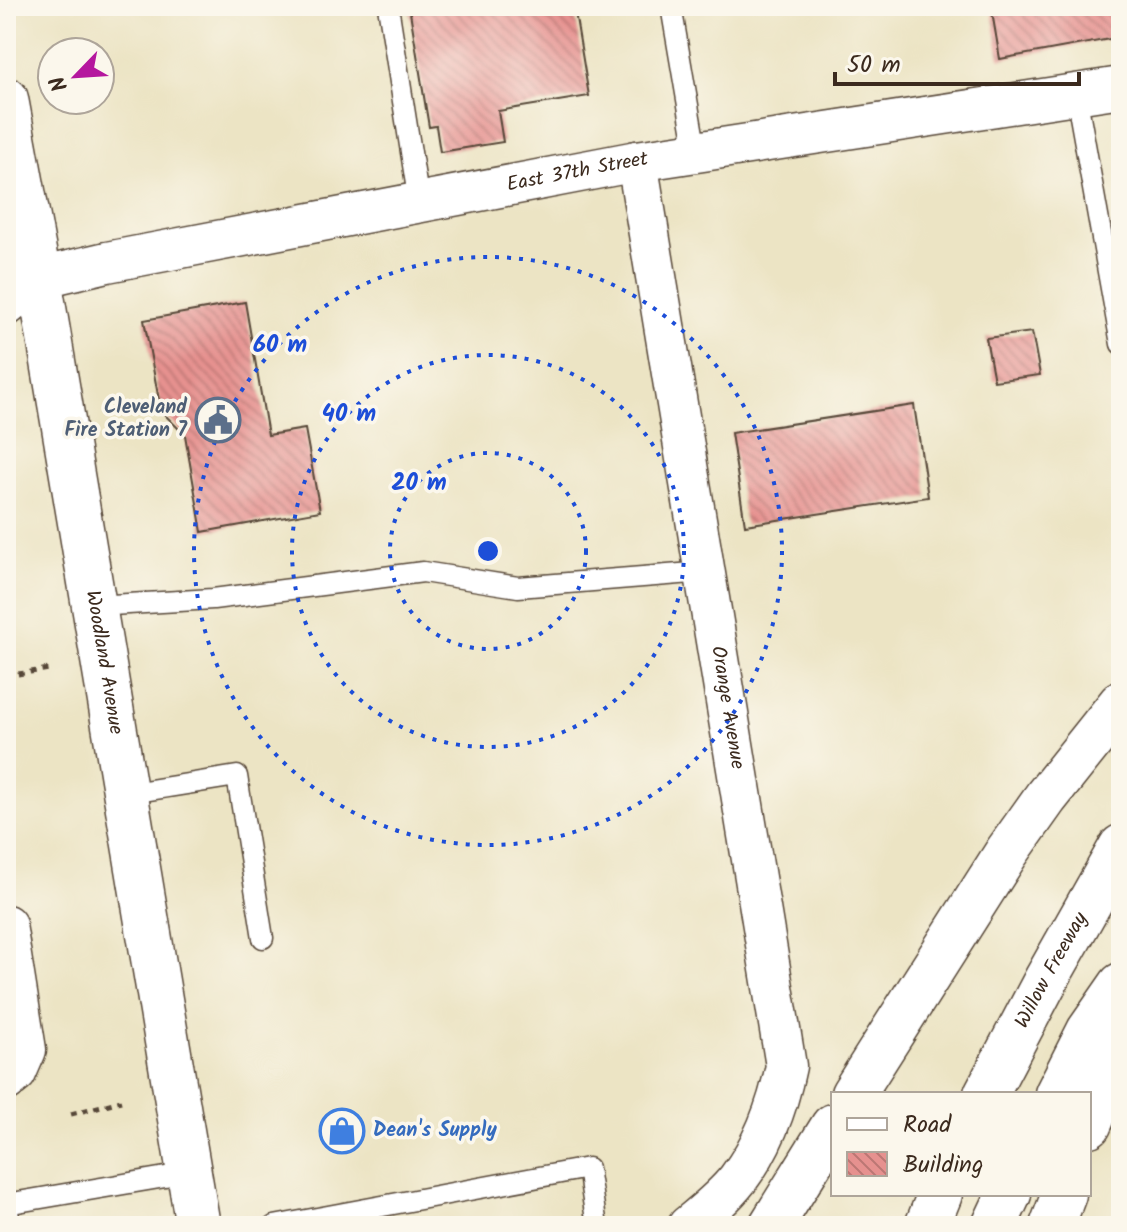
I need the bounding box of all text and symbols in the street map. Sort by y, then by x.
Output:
north arrow [36,36,116,116]
scale bar [835,36,1079,86]
text: 50 m [847,46,901,85]
text: N [41,70,79,97]
street label: East 37th Street [504,143,651,201]
text: 60 m [253,326,307,365]
place label: Cleveland Fire Station 7 [64,392,188,447]
text: 40 m [322,395,376,434]
public building icon: Cleveland Fire Station 7 [194,396,242,444]
text: 20 m [391,464,447,503]
centre of rings [474,537,502,565]
street label: Woodland Avenue [76,588,131,737]
street label: Orange Avenue [701,644,753,772]
street label: Willow Freeway [1007,906,1097,1034]
legend [831,1092,1091,1196]
text: Road [903,1106,952,1145]
shop icon: Dean's Supply [318,1107,366,1155]
place label: Dean's Supply [373,1115,497,1147]
text: Building [903,1146,983,1185]

